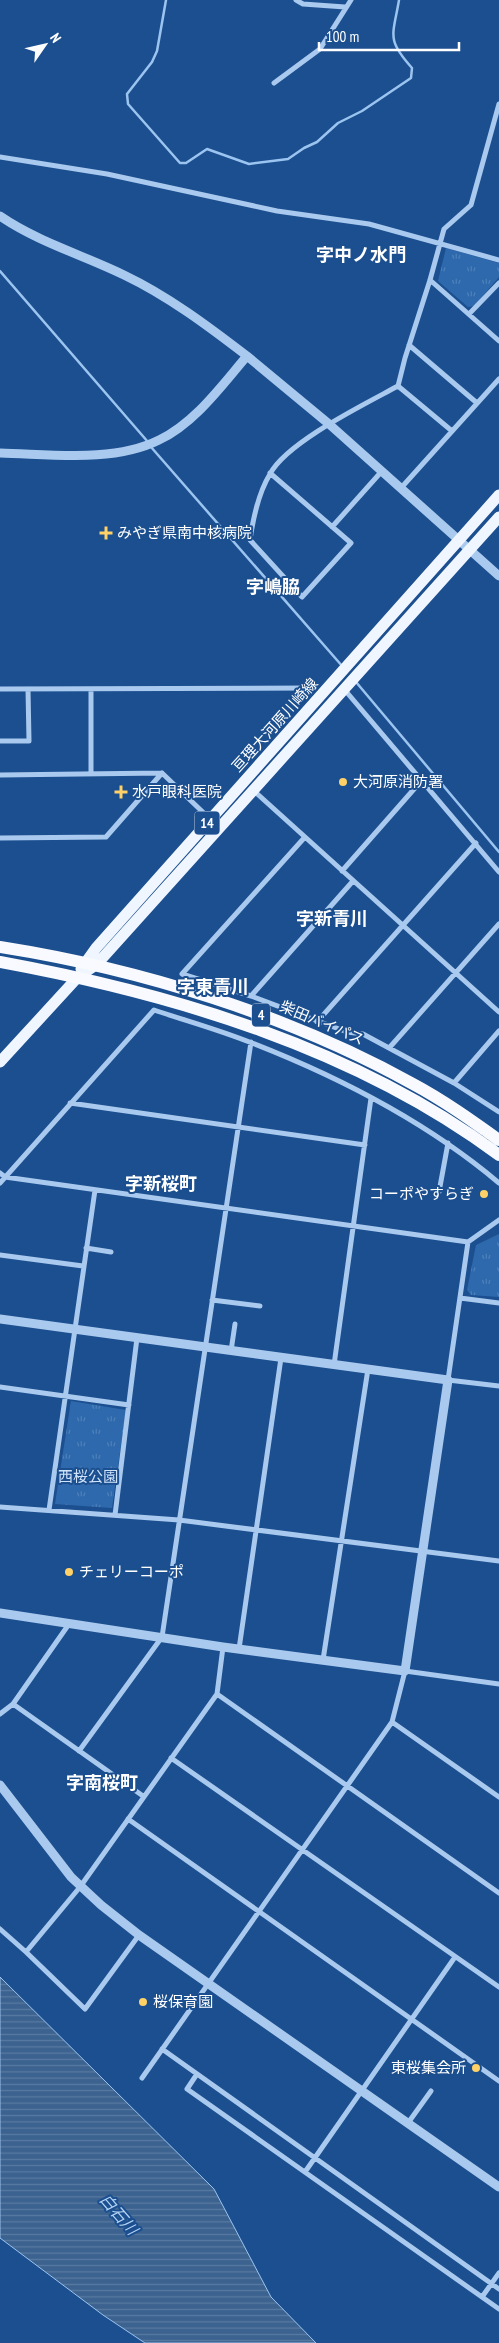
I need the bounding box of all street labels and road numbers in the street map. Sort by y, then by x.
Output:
street label: 亘理大河原川崎線 [227,674,322,776]
road number: 14 [194,811,220,834]
street label: 柴田バイパス [277,996,367,1049]
road number: 4 [252,1004,270,1026]

